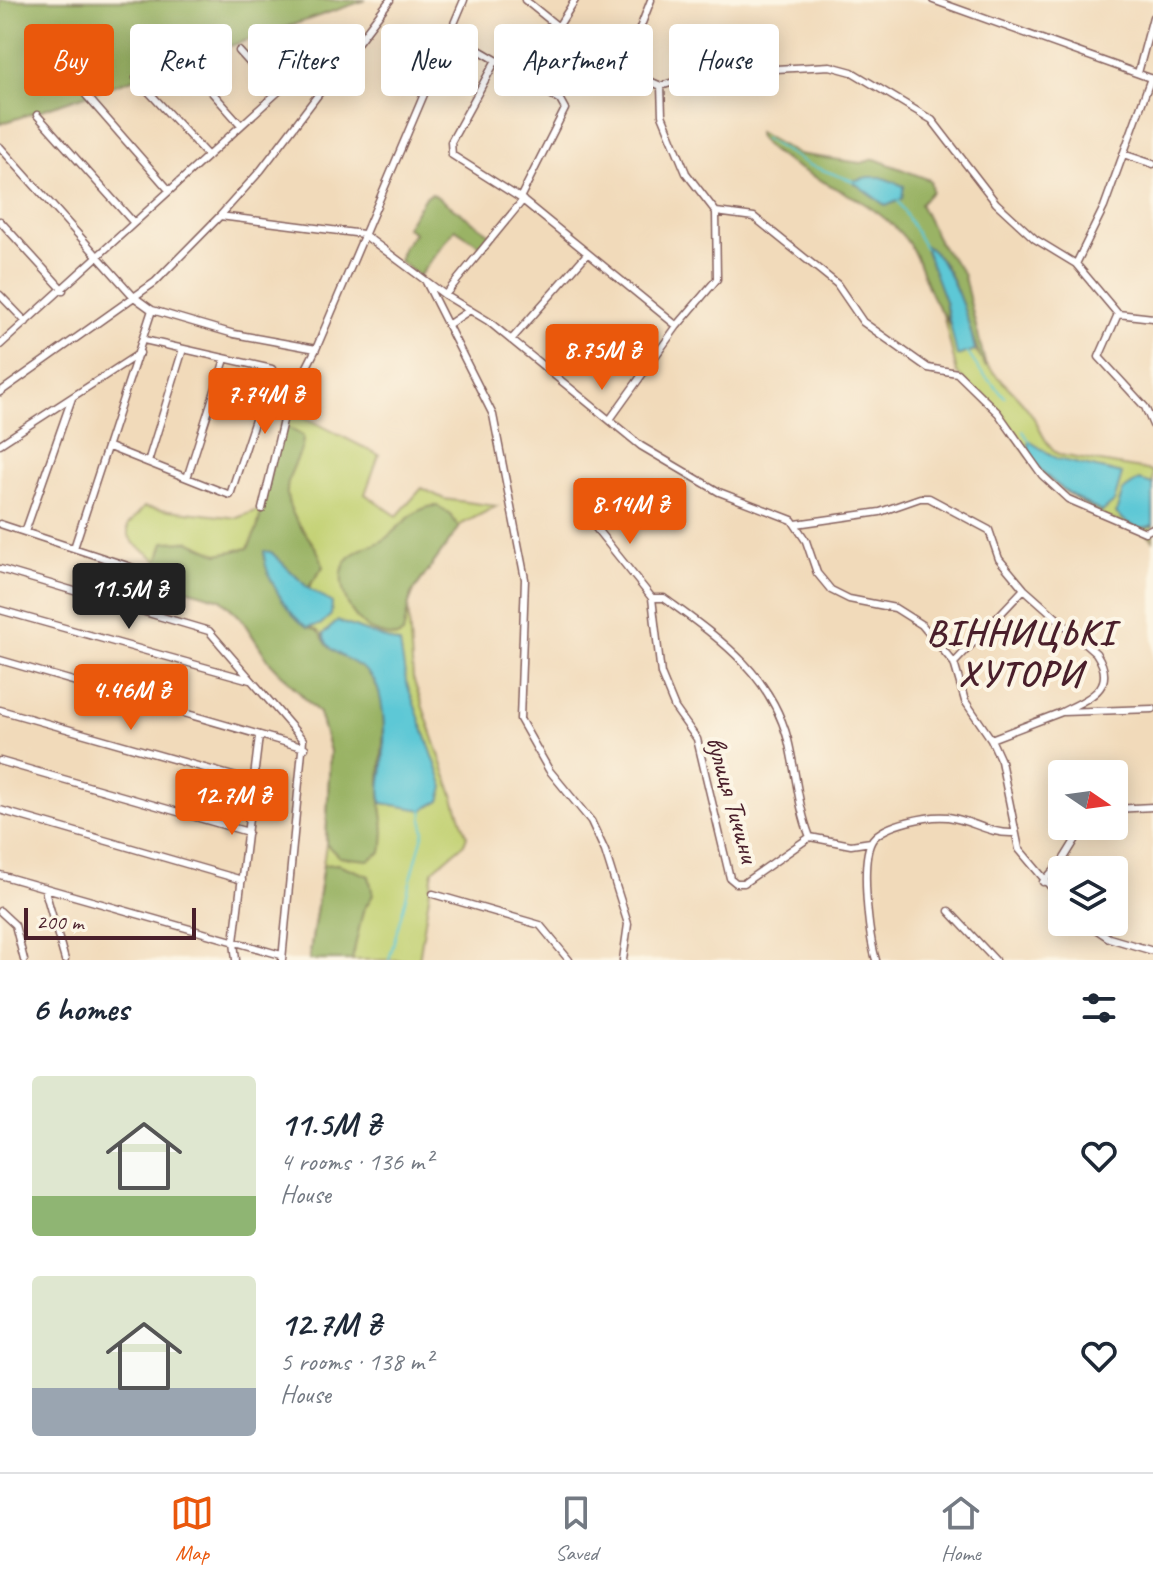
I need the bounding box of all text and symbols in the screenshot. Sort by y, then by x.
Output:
chip: Buy [24,24,114,96]
chip: Rent [130,24,232,96]
chip: Filters [248,24,365,96]
chip: New [381,24,478,96]
chip: Apartment [494,24,653,96]
chip: House [669,24,779,96]
pin: 8.75M ₴ [528,324,676,392]
text: 8.75M ₴ [564,333,640,366]
pin: 7.74M ₴ [191,368,339,436]
text: 7.74M ₴ [226,377,304,410]
pin: 8.14M ₴ [556,478,704,546]
text: 8.14M ₴ [591,487,669,520]
pin: 11.5M ₴ [55,563,203,631]
text: 11.5M ₴ [90,572,168,605]
district label: ВІННИЦЬКІ ХУТОРИ [926,609,1122,696]
pin: 4.46M ₴ [57,664,205,732]
text: 4.46M ₴ [92,673,170,706]
street label: вулиця Тичини [698,732,768,869]
north arrow [1048,760,1128,840]
map controls [1048,760,1128,936]
pin: 12.7M ₴ [158,769,306,837]
text: 12.7M ₴ [193,778,271,811]
button: layers [1048,856,1128,936]
scale bar [24,904,196,940]
text: 200 m [36,908,83,936]
icon: filters [1077,986,1121,1030]
text: 6 homes [32,987,129,1030]
text: 11.5M ₴ [280,1102,381,1145]
icon: home [96,1108,192,1204]
icon: heart [1077,1134,1121,1178]
text: 4 rooms · 136 m² [280,1145,432,1178]
text: House [280,1178,331,1211]
text: 12.7M ₴ [280,1302,381,1345]
icon: home [96,1308,192,1404]
icon: heart [1077,1334,1121,1378]
text: 5 rooms · 138 m² [280,1345,432,1378]
text: House [280,1378,331,1411]
tab: Map [170,1491,214,1567]
tab: Saved [554,1491,598,1567]
tab: Home [939,1491,983,1567]

